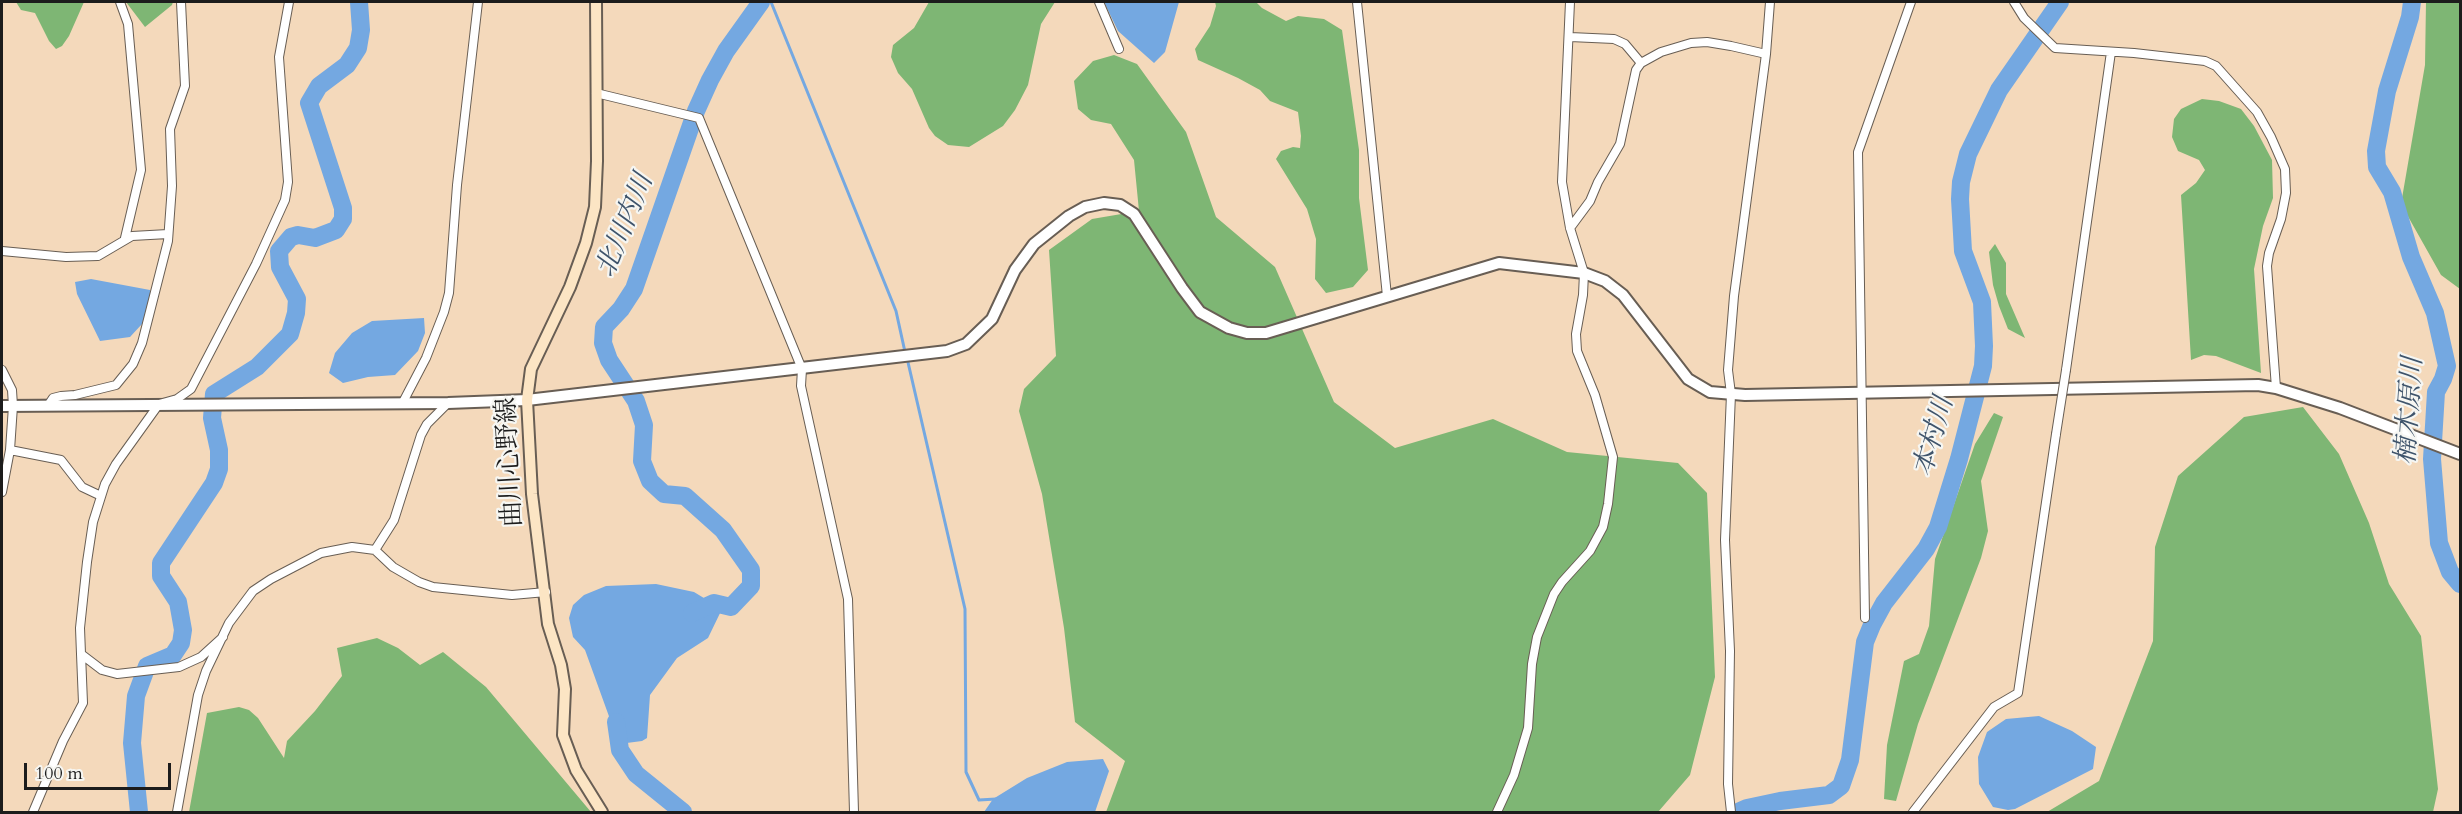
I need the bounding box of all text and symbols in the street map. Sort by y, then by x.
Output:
water label: 北川内川 [591,170,661,282]
water label: 楠木原川 [2391,356,2431,466]
water label: 本村川 [1908,394,1962,480]
street label: 曲川心野線 [492,396,530,528]
scale bar [27,751,174,789]
text: 100 m [35,761,83,786]

